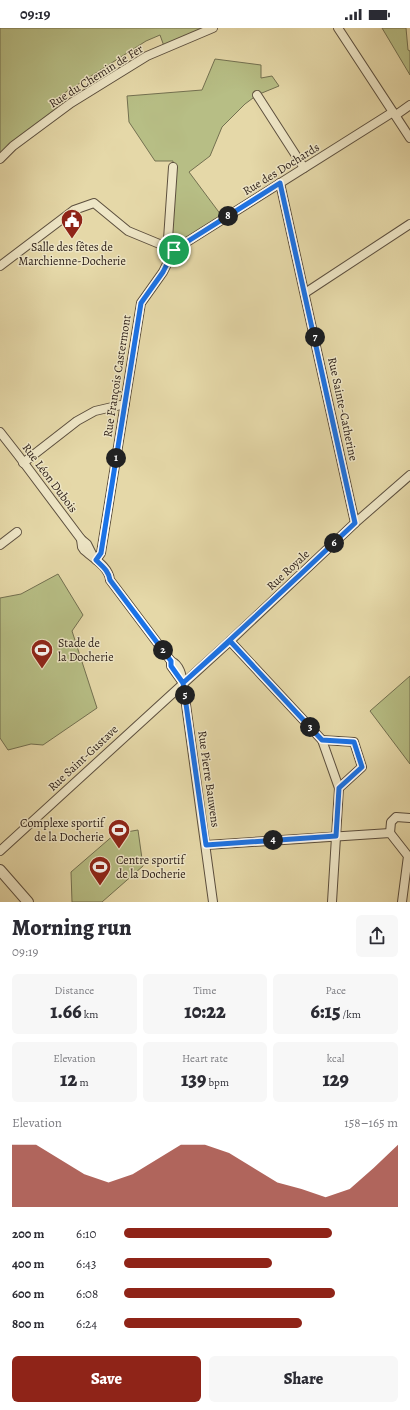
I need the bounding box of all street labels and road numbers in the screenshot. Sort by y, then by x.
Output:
street label: Rue du Chemin de Fer [46,40,146,111]
street label: Rue des Dochards [240,139,322,199]
street label: Rue François Castermont [99,314,135,438]
street label: Rue Sainte-Catherine [324,356,362,462]
street label: Rue Léon Dubois [19,440,81,516]
street label: Rue Royale [263,546,313,594]
street label: Rue Saint-Gustave [45,721,121,795]
street label: Rue Pierre Bauwens [194,730,224,829]

